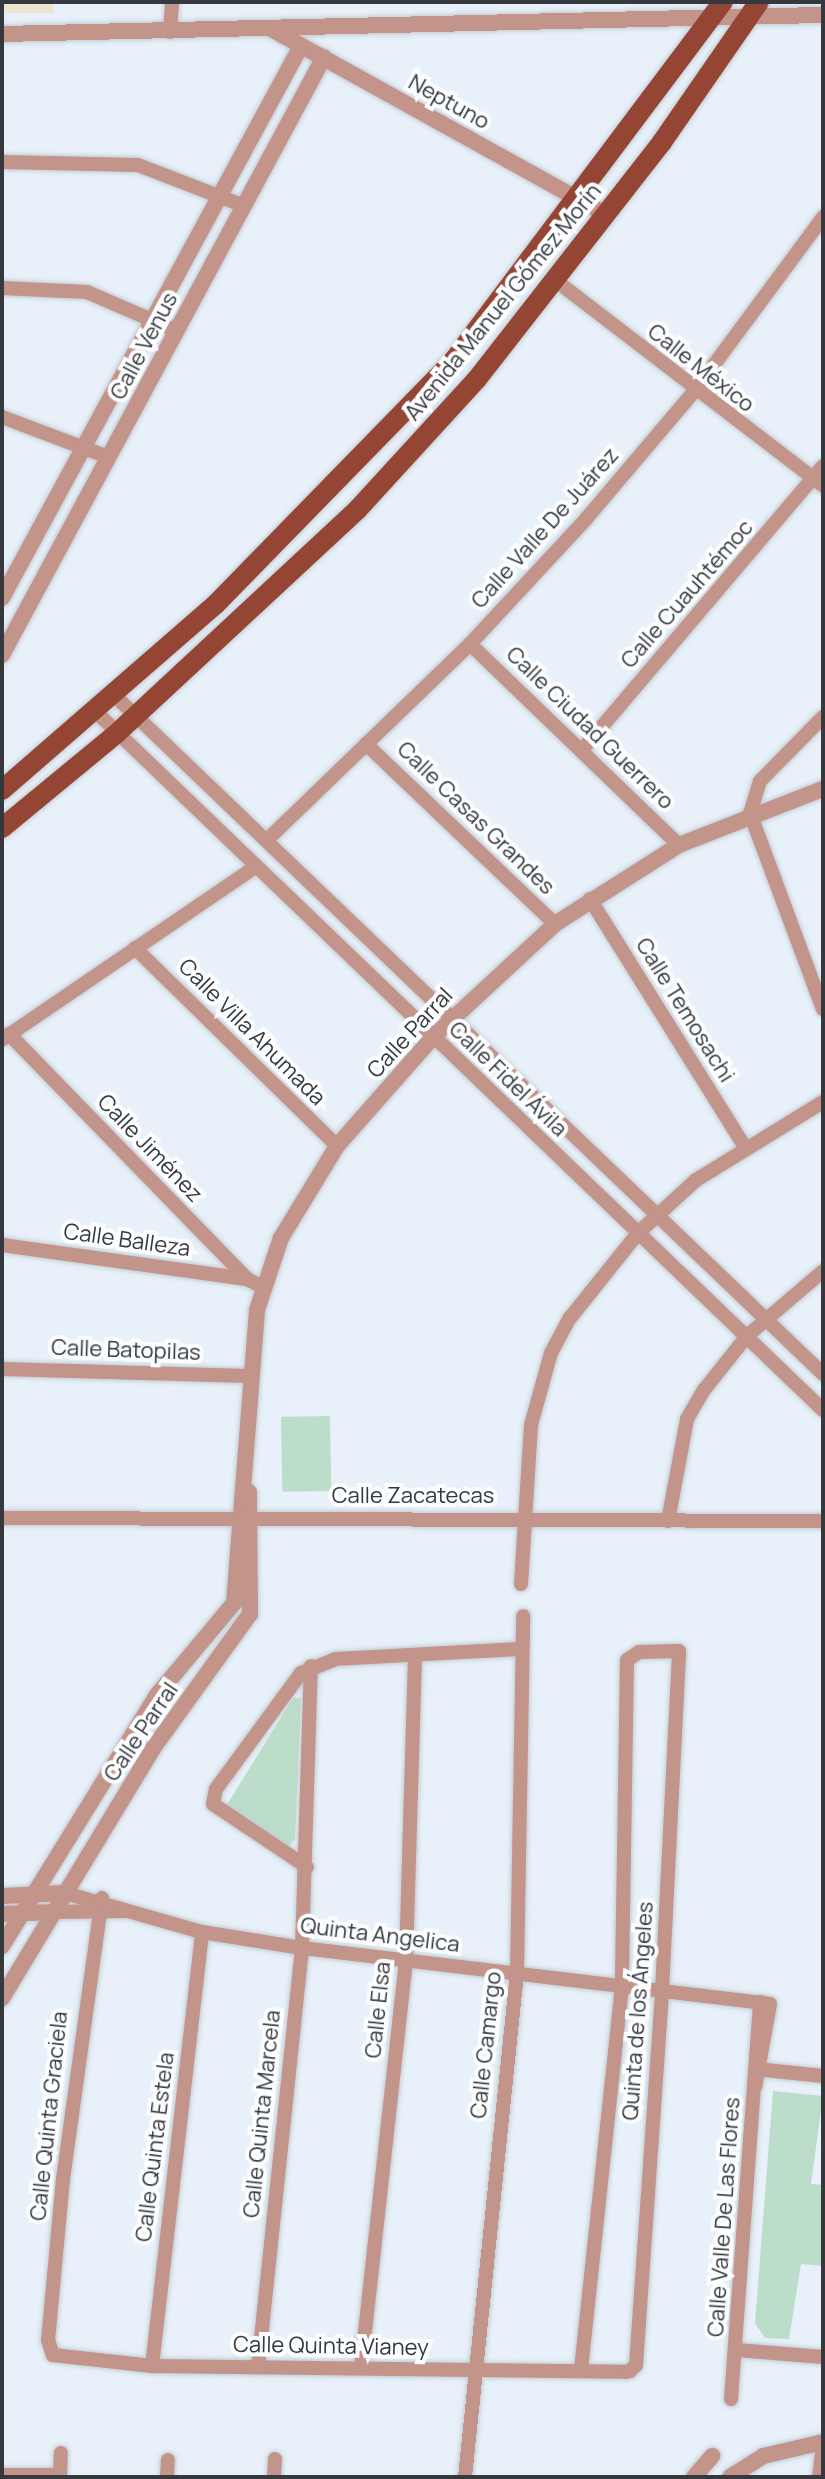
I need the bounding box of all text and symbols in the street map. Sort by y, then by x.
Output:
street label: Neptuno [404,69,494,135]
street label: Avenida Manuel Gómez Morín [399,178,607,426]
street label: Calle Venus [105,288,183,404]
street label: Calle México [642,318,760,418]
street label: Calle Valle De Juárez [466,442,624,614]
street label: Calle Cuauhtémoc [615,514,759,674]
street label: Calle Ciudad Guerrero [501,641,679,815]
street label: Calle Casas Grandes [392,736,560,900]
street label: Calle Temosachi [630,933,740,1087]
street label: Calle Villa Ahumada [173,953,331,1111]
street label: Calle Parral [362,983,458,1083]
street label: Calle Fidel Ávila [443,1016,573,1142]
street label: Calle Jiménez [92,1089,208,1207]
street label: Calle Balleza [62,1218,192,1262]
street label: Calle Batopilas [51,1334,201,1366]
street label: Calle Zacatecas [332,1483,494,1509]
street label: Calle Parral [98,1678,184,1786]
street label: Quinta de los Ángeles [617,1901,659,2121]
street label: Quinta Angelica [299,1912,461,1958]
street label: Calle Elsa [360,1960,396,2060]
street label: Calle Camargo [465,1970,507,2120]
street label: Calle Quinta Marcela [238,2009,286,2219]
street label: Calle Quinta Graciela [25,2010,73,2222]
street label: Calle Quinta Estela [130,2051,180,2243]
street label: Calle Valle De Las Flores [702,2096,746,2338]
street label: Calle Quinta Vianey [233,2331,429,2361]

